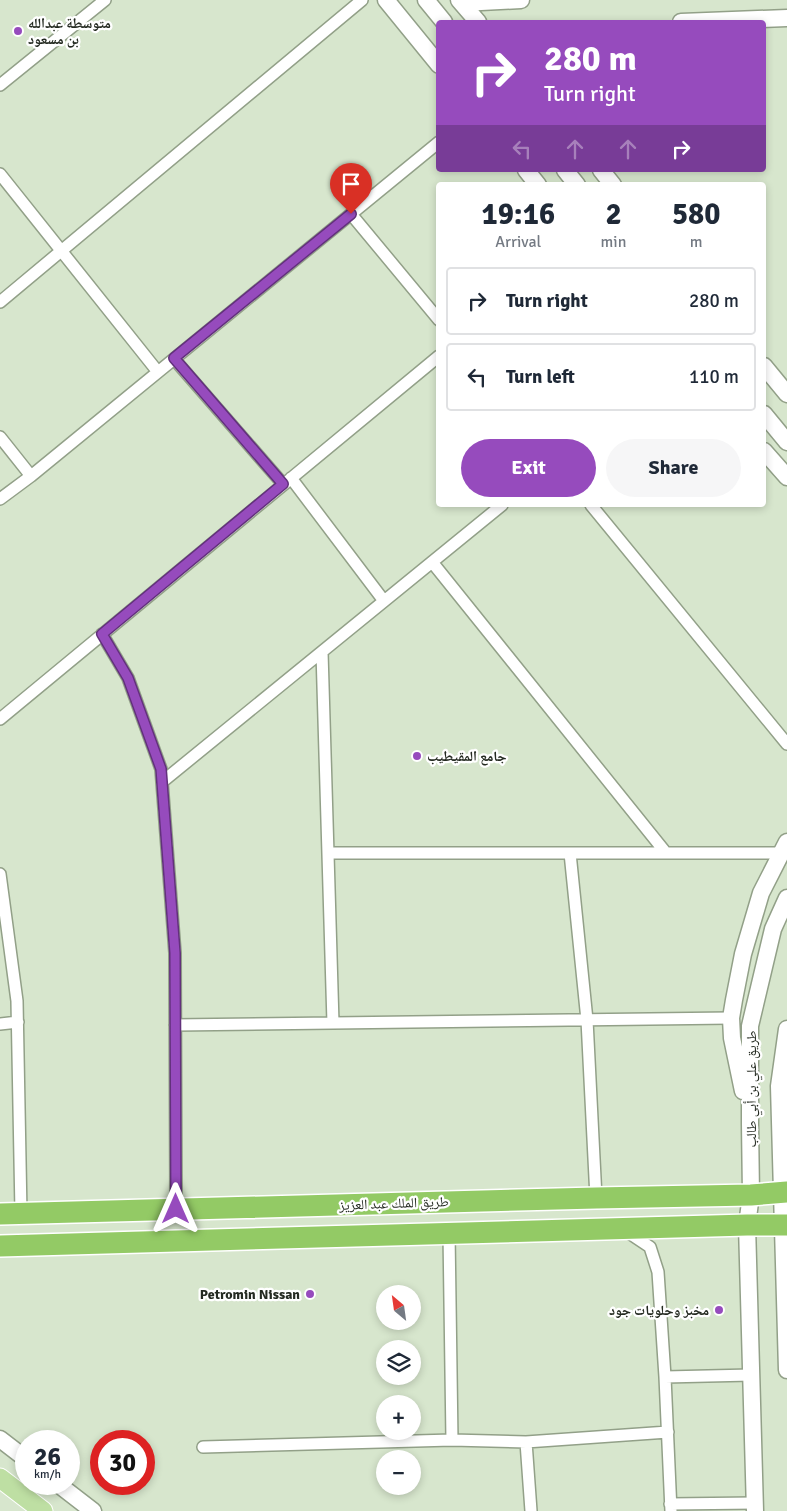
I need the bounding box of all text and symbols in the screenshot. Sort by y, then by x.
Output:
place label: متوسطة عبدالله بن مسعود [28,15,111,48]
marker: متوسطة عبدالله بن مسعود [12,25,24,37]
text: 280 m [544,37,637,80]
icon: right [461,40,526,105]
text: Turn right [544,80,636,107]
icon: left [508,135,536,163]
icon: ahead [561,135,589,163]
icon: ahead [614,135,642,163]
icon: right [667,135,695,163]
pin [330,163,372,214]
icon: arrive [337,170,365,198]
text: 19:16 [481,196,555,233]
text: 2 [605,196,622,233]
text: 580 [672,196,720,233]
text: Arrival [495,232,541,252]
text: min [601,232,626,252]
text: m [690,232,703,252]
icon: right [463,287,491,315]
text: Turn right [506,289,588,313]
text: 280 m [689,289,739,313]
icon: left [463,363,491,391]
text: Turn left [506,365,575,389]
text: 110 m [689,365,739,389]
button: Exit [461,439,596,497]
button: Share [606,439,741,497]
place label: جامع المقيطيب [427,748,506,766]
marker: جامع المقيطيب [411,750,423,762]
street label: طريق علي بن أبي طالب [743,1030,763,1148]
position arrow [149,1182,201,1234]
street label: طريق الملك عبد العزيز [338,1193,449,1215]
north arrow [376,1285,421,1330]
map controls [376,1285,421,1495]
place label: Petromin Nissan [200,1286,300,1303]
marker: Petromin Nissan [304,1288,316,1300]
place label: مخبز وحلويات جود [609,1302,709,1319]
marker: مخبز وحلويات جود [713,1304,725,1316]
button: layers [376,1340,421,1385]
button: + [376,1395,421,1440]
speed limit sign: 30 [90,1430,155,1495]
text: 26 [34,1441,61,1472]
button: − [376,1450,421,1495]
text: km/h [34,1467,61,1482]

